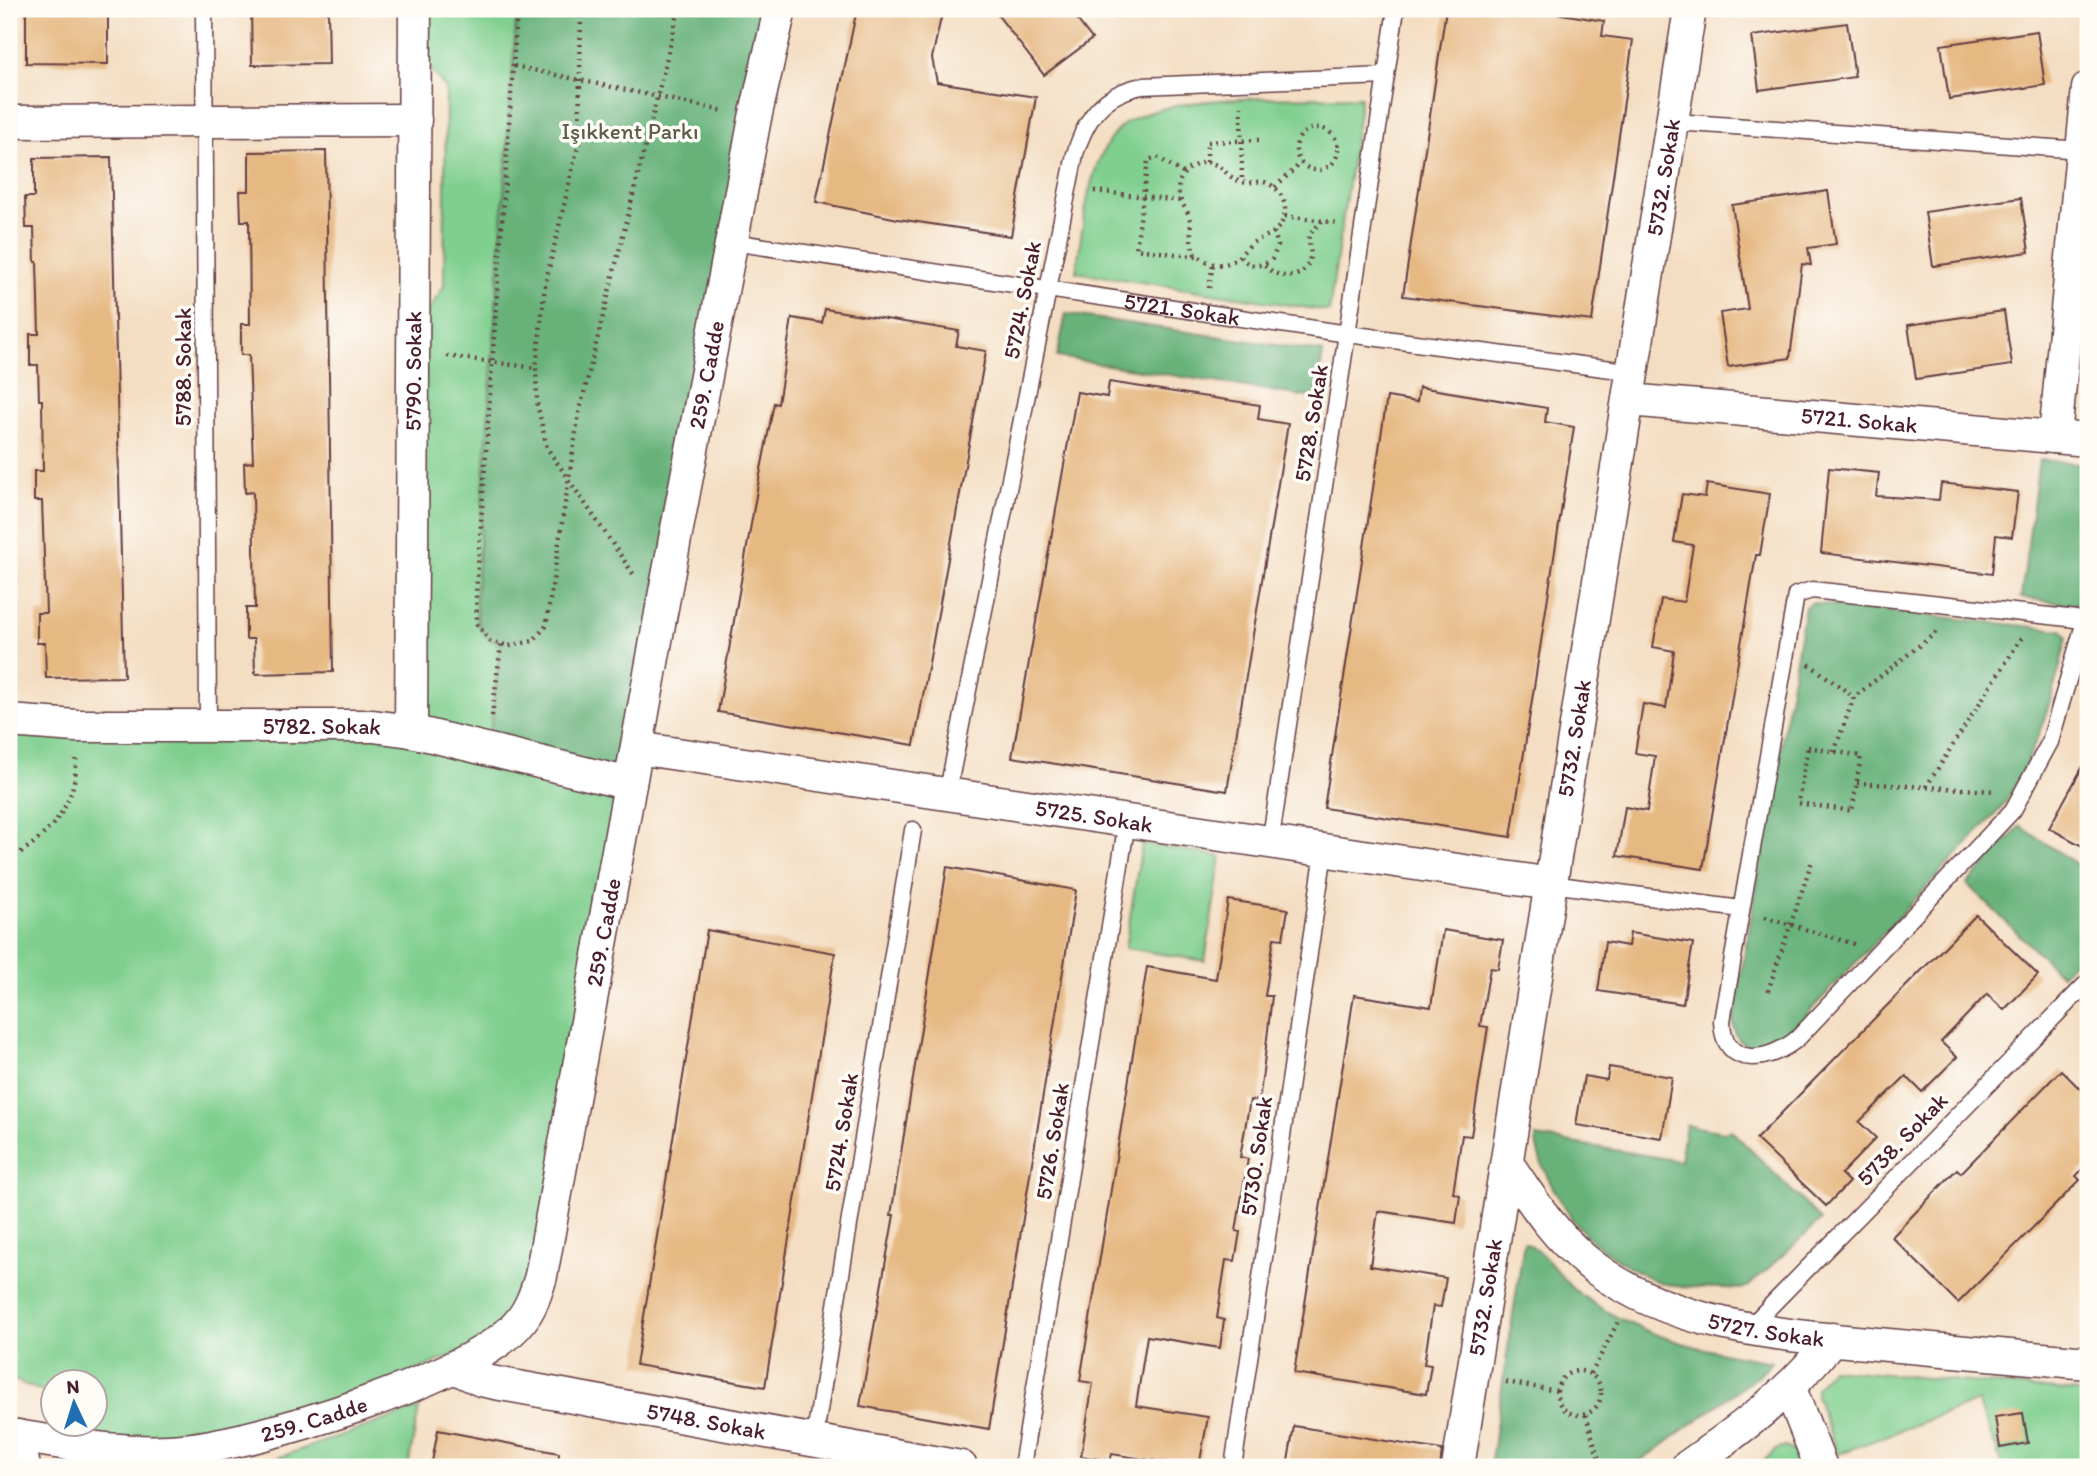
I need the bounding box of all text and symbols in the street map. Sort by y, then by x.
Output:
street label: 5732. Sokak [1640,116,1686,238]
park label: Işıkkent Parkı [561,117,699,145]
street label: 5724. Sokak [997,238,1047,362]
street label: 5721. Sokak [1122,287,1242,332]
street label: 5788. Sokak [169,307,197,427]
street label: 5790. Sokak [399,311,427,431]
street label: 259. Cadde [682,318,730,431]
street label: 5728. Sokak [1288,362,1334,484]
street label: 5721. Sokak [1800,401,1919,439]
street label: 5732. Sokak [1551,677,1597,799]
street label: 5782. Sokak [262,712,383,741]
street label: 5725. Sokak [1033,793,1155,839]
street label: 259. Cadde [580,876,627,989]
street label: 5724. Sokak [818,1070,864,1193]
street label: 5726. Sokak [1029,1080,1075,1202]
street label: 5738. Sokak [1851,1086,1954,1192]
street label: 5730. Sokak [1234,1094,1278,1218]
street label: 5732. Sokak [1462,1236,1508,1358]
street label: 5727. Sokak [1705,1306,1826,1353]
north arrow [38,1368,108,1438]
text: N [66,1375,80,1398]
street label: 259. Cadde [258,1390,371,1448]
street label: 5748. Sokak [645,1397,768,1446]

